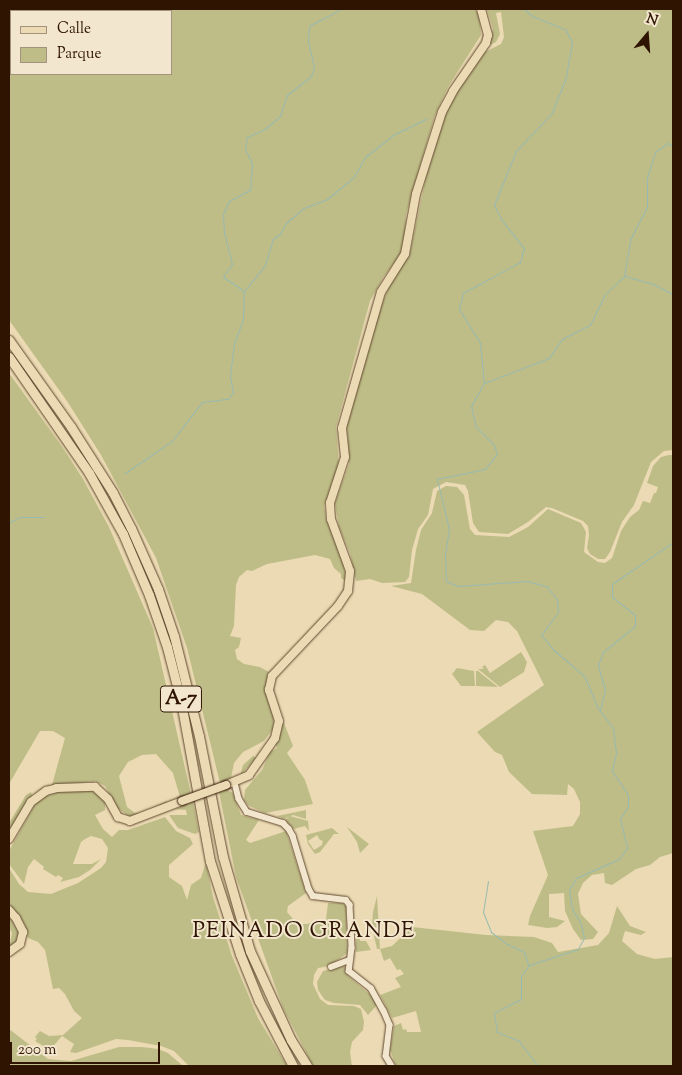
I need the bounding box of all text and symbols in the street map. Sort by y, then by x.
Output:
text: N [643,9,660,32]
legend [10,10,172,75]
north arrow [622,10,672,60]
text: Calle [57,19,91,40]
text: Parque [57,44,101,65]
road number: A-7 [160,682,202,716]
district label: PEINADO GRANDE [191,920,417,946]
scale bar [12,1032,162,1064]
text: 200 m [18,1040,57,1061]

